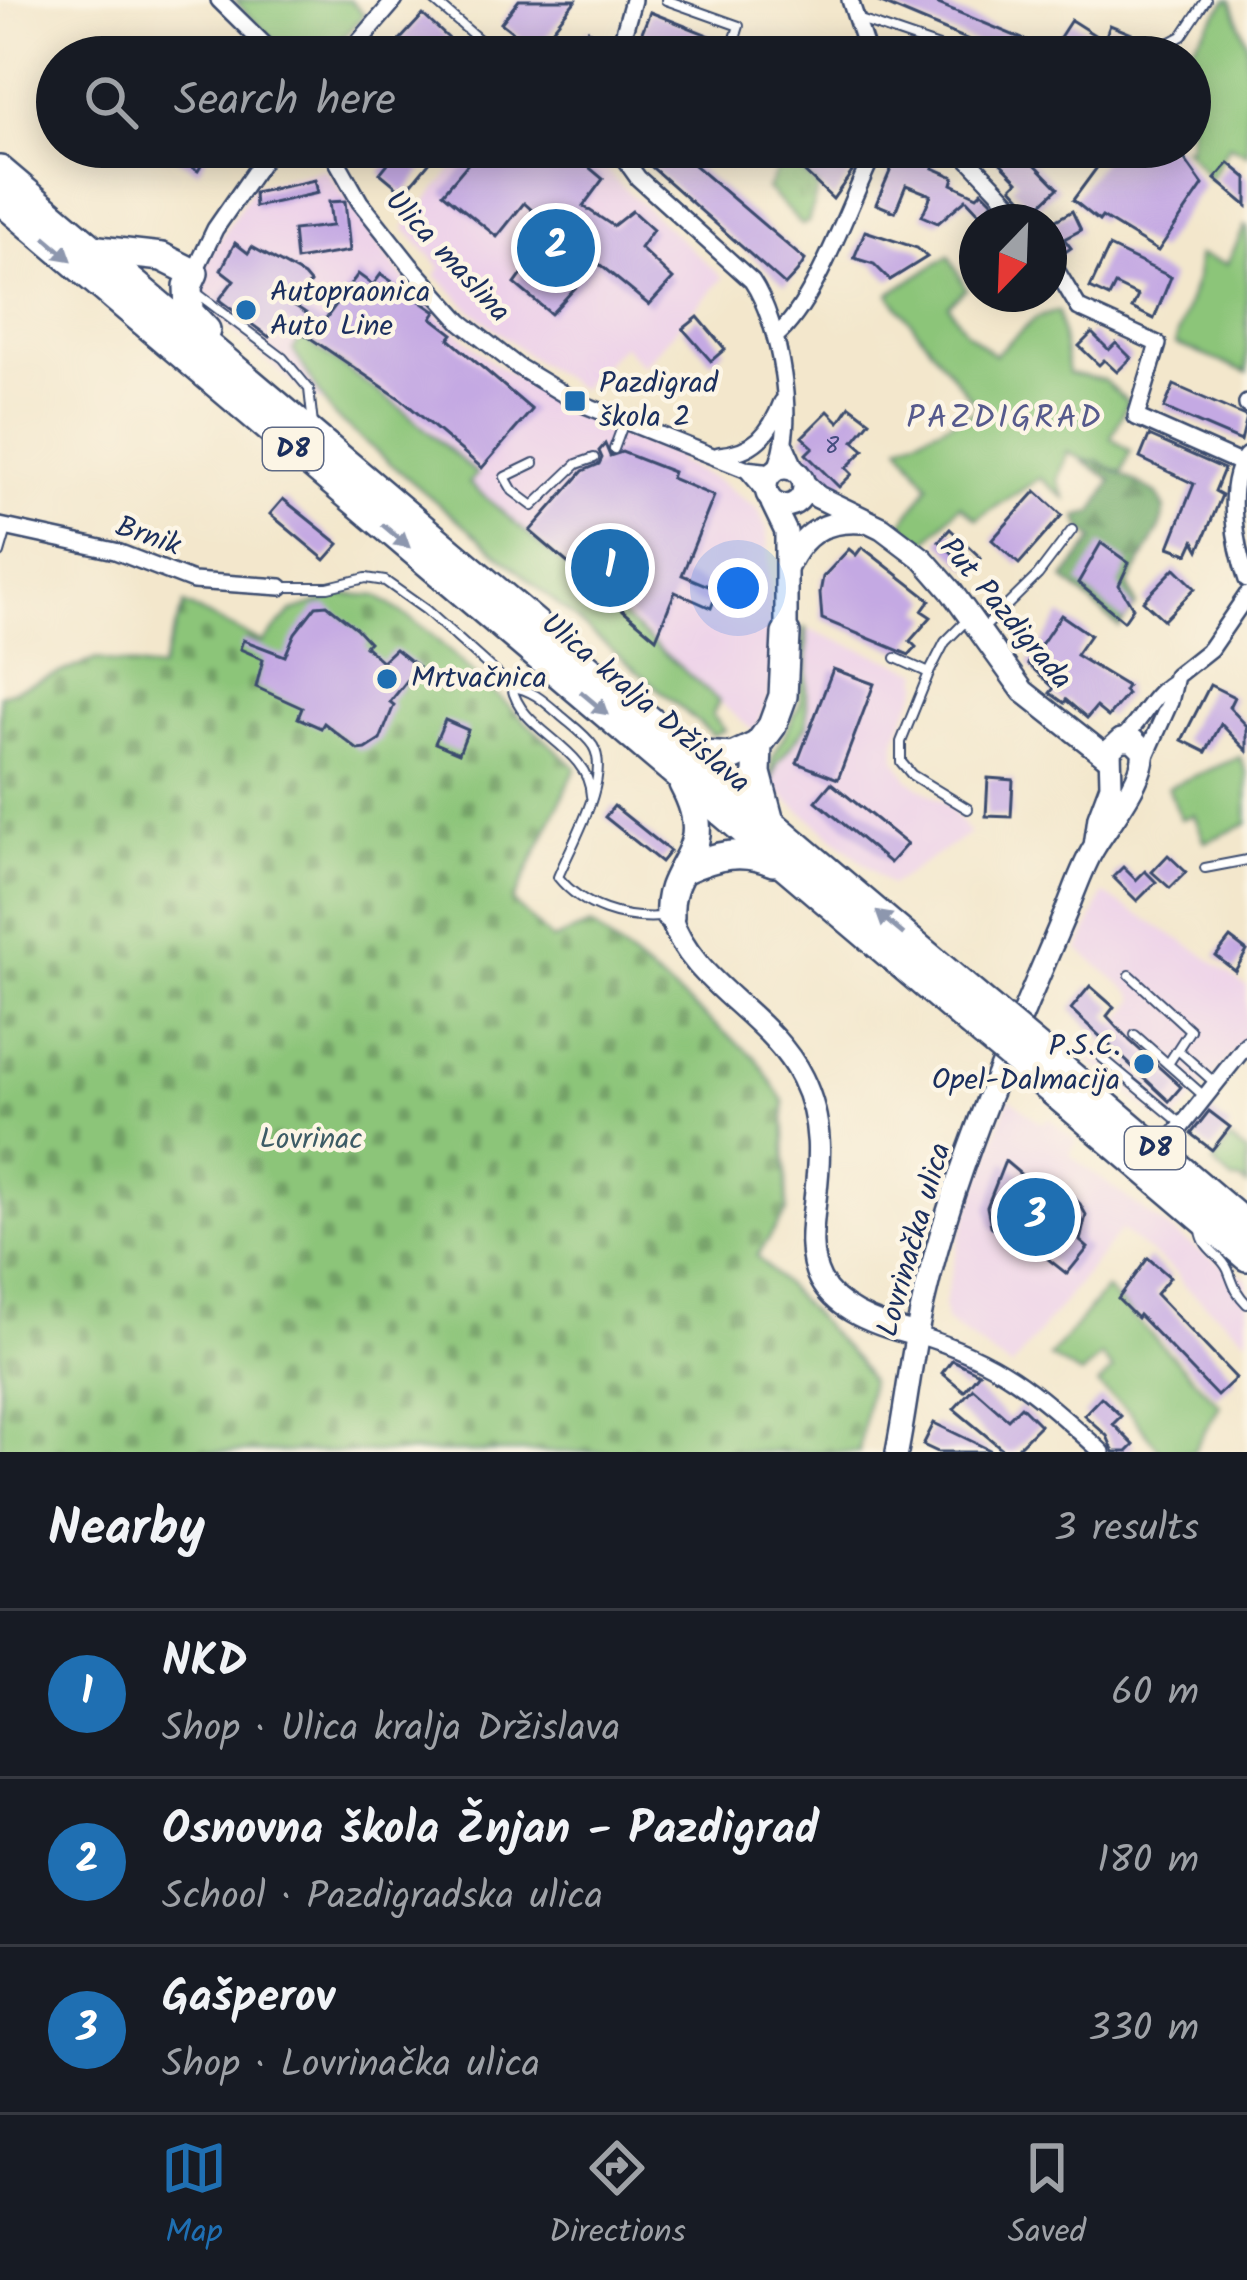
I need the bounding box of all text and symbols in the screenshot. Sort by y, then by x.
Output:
search box [36,36,1211,168]
text: Search here [174,66,396,138]
icon: search [78,69,144,135]
street label: Ulica maslina [372,180,522,334]
pin: 2 [517,203,595,293]
north arrow [959,204,1067,312]
one-way arrow [43,235,73,262]
place label: Autopraonica Auto Line [270,269,430,351]
marker: Autopraonica Auto Line [233,297,259,323]
place label: Pazdigrad škola 2 [599,360,719,442]
marker: Pazdigrad škola 2 [562,388,588,414]
district label: PAZDIGRAD [906,393,1104,446]
house number: 8 [825,427,840,466]
road number: D8 [263,428,323,470]
street label: Brnik [109,504,188,571]
one-way arrow [381,522,411,548]
pin: 1 [571,523,649,613]
street label: Put Pazdigrada [926,527,1084,701]
your location [708,558,768,618]
street label: Ulica kralja Držislava [529,602,761,806]
place label: Mrtvačnica [411,655,547,703]
marker: Mrtvačnica [374,666,400,692]
one-way arrow [579,690,609,716]
one-way arrow [875,911,905,937]
place label: P.S.C. Opel-Dalmacija [932,1023,1120,1105]
marker: P.S.C. Opel-Dalmacija [1131,1051,1157,1077]
park label: Lovrinac [259,1116,363,1164]
road number: D8 [1125,1127,1185,1169]
street label: Lovrinačka ulica [864,1137,966,1343]
pin: 3 [997,1172,1075,1262]
text: Nearby [48,1490,205,1571]
text: 3 results [1054,1499,1199,1561]
text: NKD [162,1627,247,1699]
text: 1 [81,1663,93,1725]
text: 60 m [1111,1663,1199,1725]
text: Shop · Ulica kralja Držislava [162,1699,620,1761]
text: Osnovna škola Žnjan - Pazdigrad [162,1795,819,1867]
text: 2 [76,1831,98,1893]
text: 180 m [1097,1831,1199,1893]
text: School · Pazdigradska ulica [162,1867,603,1929]
text: Gašperov [162,1963,335,2035]
text: 3 [76,1999,98,2061]
text: 330 m [1088,1999,1199,2061]
text: Shop · Lovrinačka ulica [162,2035,540,2097]
tab: Map [161,2135,227,2260]
tab: Directions [549,2135,686,2260]
tab: Saved [1008,2135,1086,2260]

